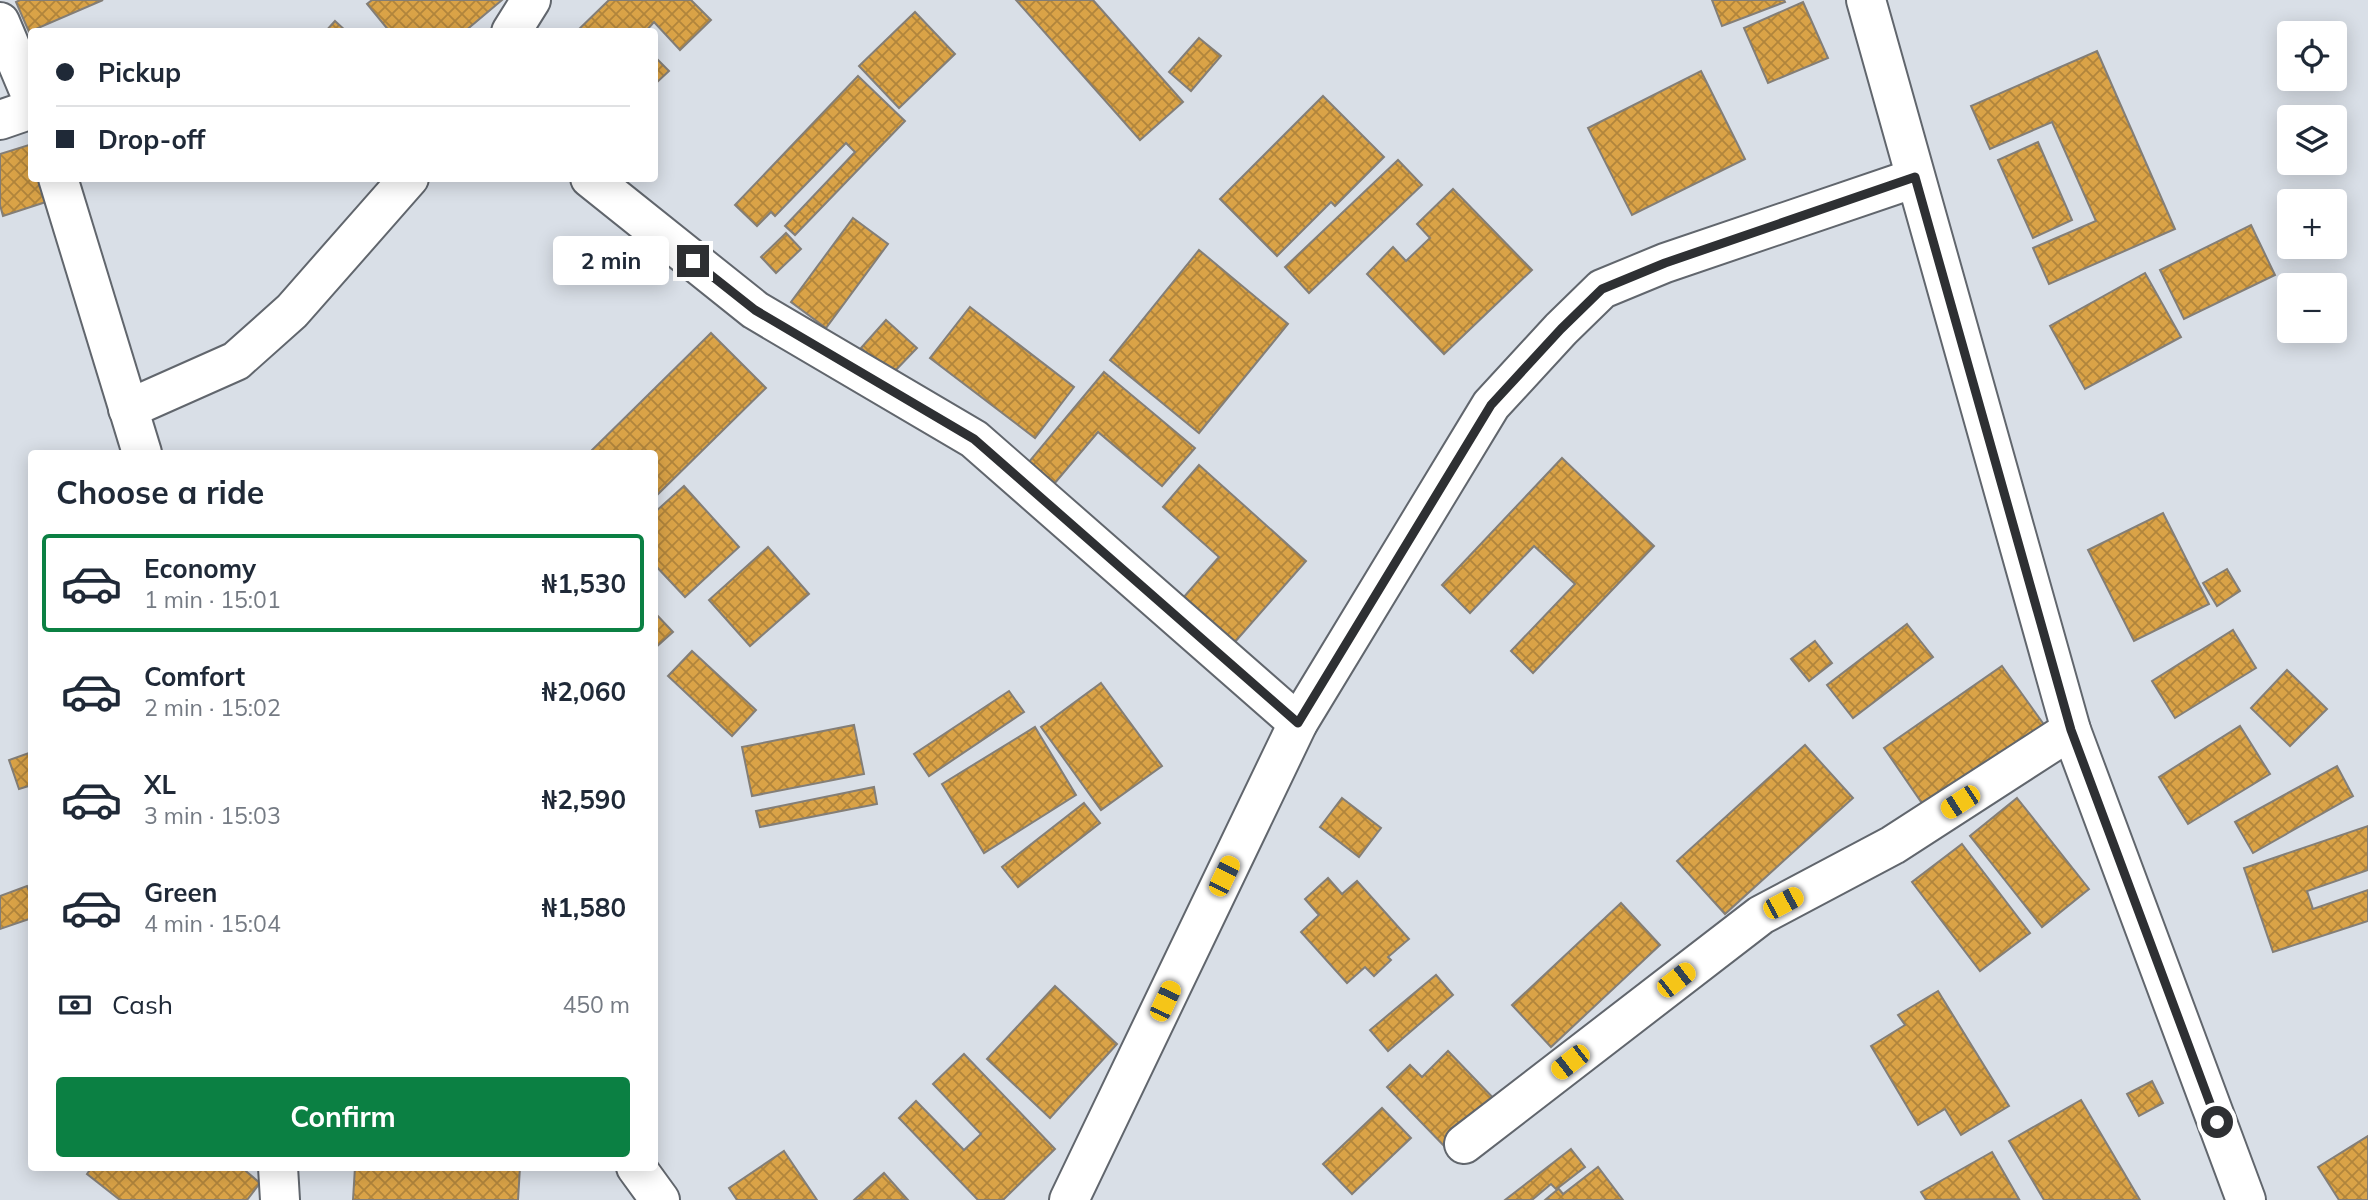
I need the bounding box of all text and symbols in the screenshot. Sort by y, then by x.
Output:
map controls [2277,21,2347,343]
button: locate [2277,21,2347,91]
text: Pickup [98,56,181,89]
button: layers [2277,105,2347,175]
text: Drop-off [98,123,205,156]
button: + [2277,189,2347,259]
callout: 2 min [553,236,668,286]
route end [677,245,709,277]
text: 2 min [581,246,641,275]
button: − [2277,273,2347,343]
text: Choose a ride [56,472,264,512]
icon: car [60,552,123,615]
text: Economy [144,552,256,585]
text: ₦1,530 [542,567,626,600]
text: 1 min · 15:01 [144,585,281,614]
icon: car [60,660,123,723]
text: Comfort [144,660,245,693]
text: ₦2,060 [542,675,626,708]
text: 2 min · 15:02 [144,693,281,722]
icon: car [60,768,123,831]
text: XL [144,768,176,801]
car [1937,782,1984,822]
text: ₦2,590 [542,783,626,816]
text: 3 min · 15:03 [144,801,281,830]
car [1206,853,1243,899]
icon: car [60,876,123,939]
text: Green [144,876,217,909]
car [1760,884,1807,922]
text: ₦1,580 [542,891,626,924]
text: 4 min · 15:04 [144,909,281,938]
car [1653,959,1700,1001]
car [1147,978,1184,1024]
icon: cash [56,986,94,1024]
text: Cash [112,988,173,1021]
text: 450 m [562,990,630,1019]
car [1547,1041,1594,1083]
button: Confirm [56,1077,630,1157]
route start [2201,1106,2233,1138]

